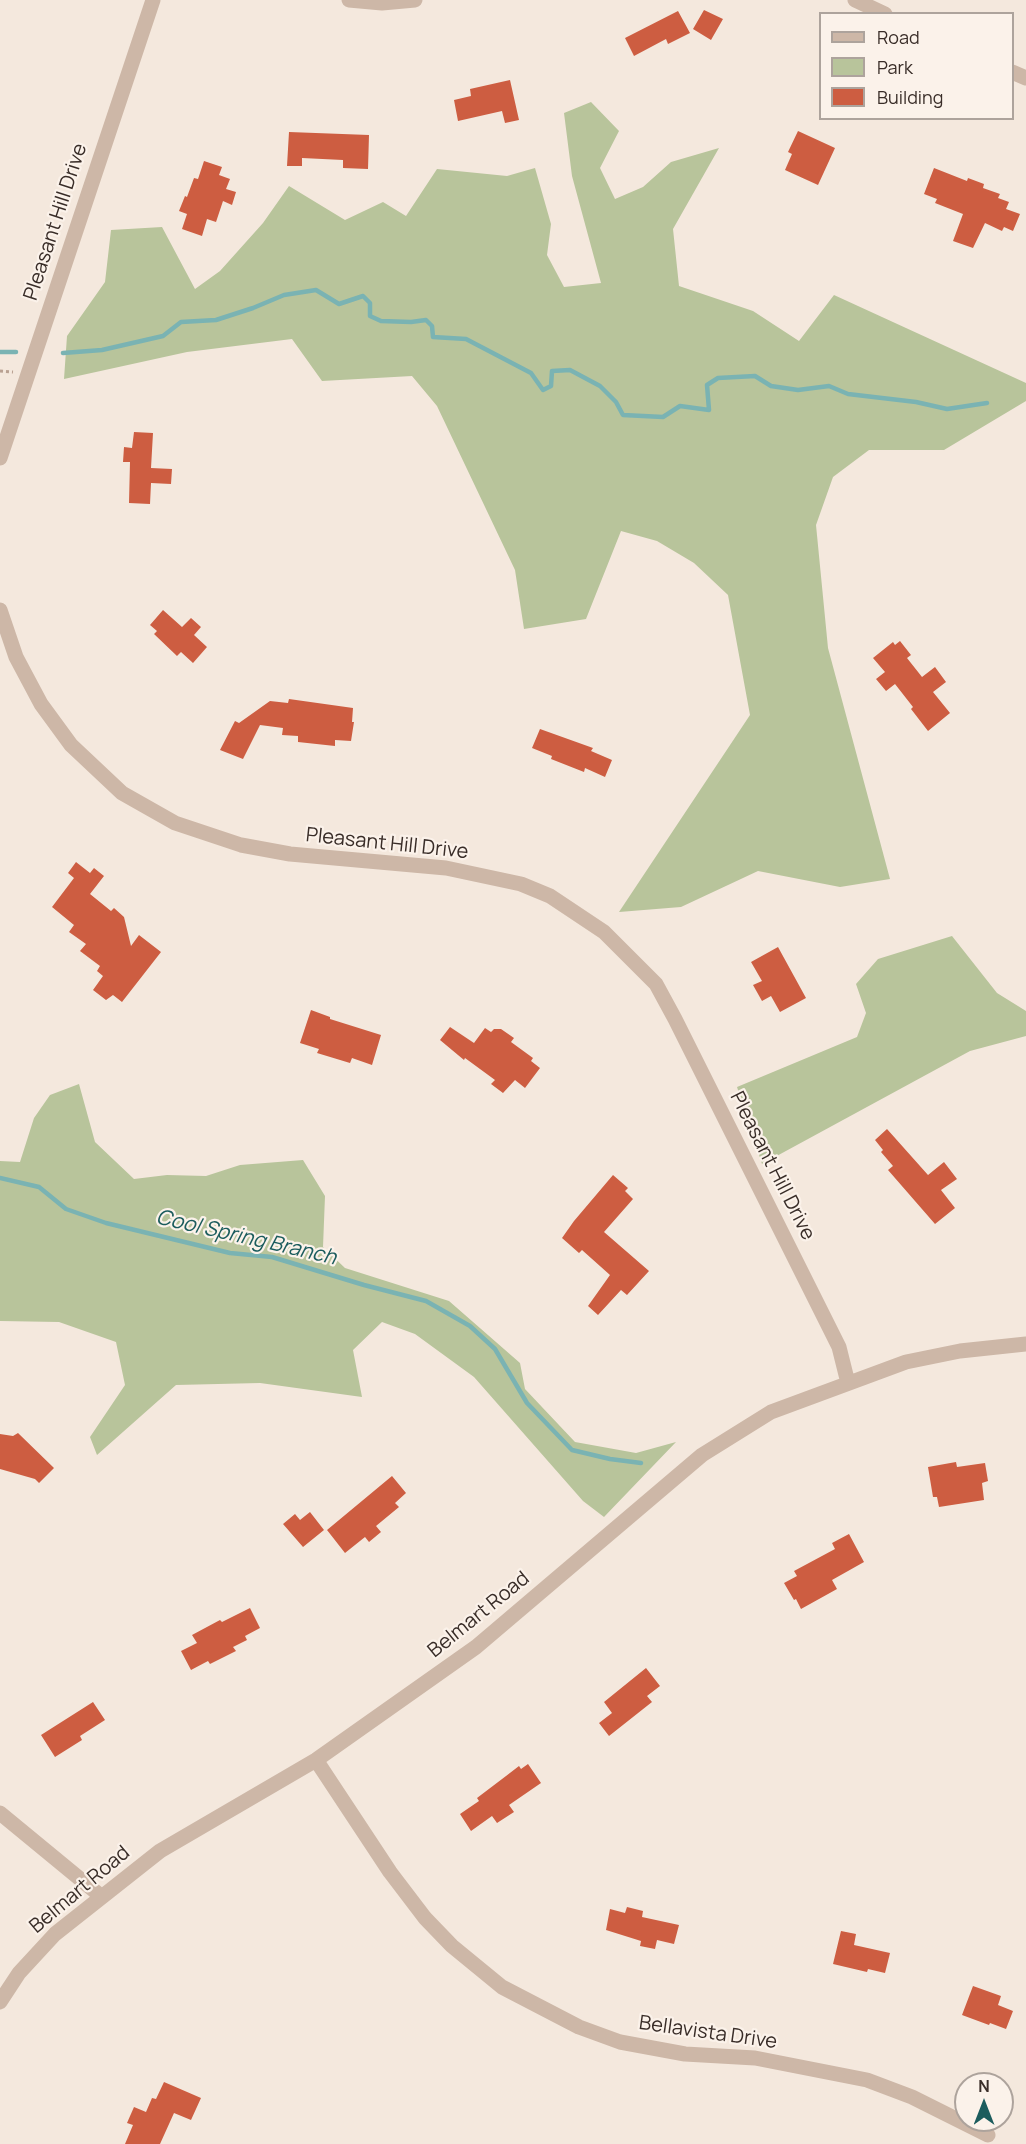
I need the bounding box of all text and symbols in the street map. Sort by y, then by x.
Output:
legend [819,12,1014,120]
text: Road [877,25,920,49]
text: Park [877,55,913,79]
text: Building [877,85,943,109]
street label: Pleasant Hill Drive [19,141,93,303]
street label: Pleasant Hill Drive [305,824,469,864]
street label: Pleasant Hill Drive [724,1088,820,1244]
water label: Cool Spring Branch [153,1205,339,1271]
street label: Belmart Road [424,1567,534,1663]
street label: Belmart Road [25,1841,135,1939]
street label: Bellavista Drive [637,2011,779,2055]
north arrow [954,2072,1014,2132]
text: N [978,2075,990,2097]

